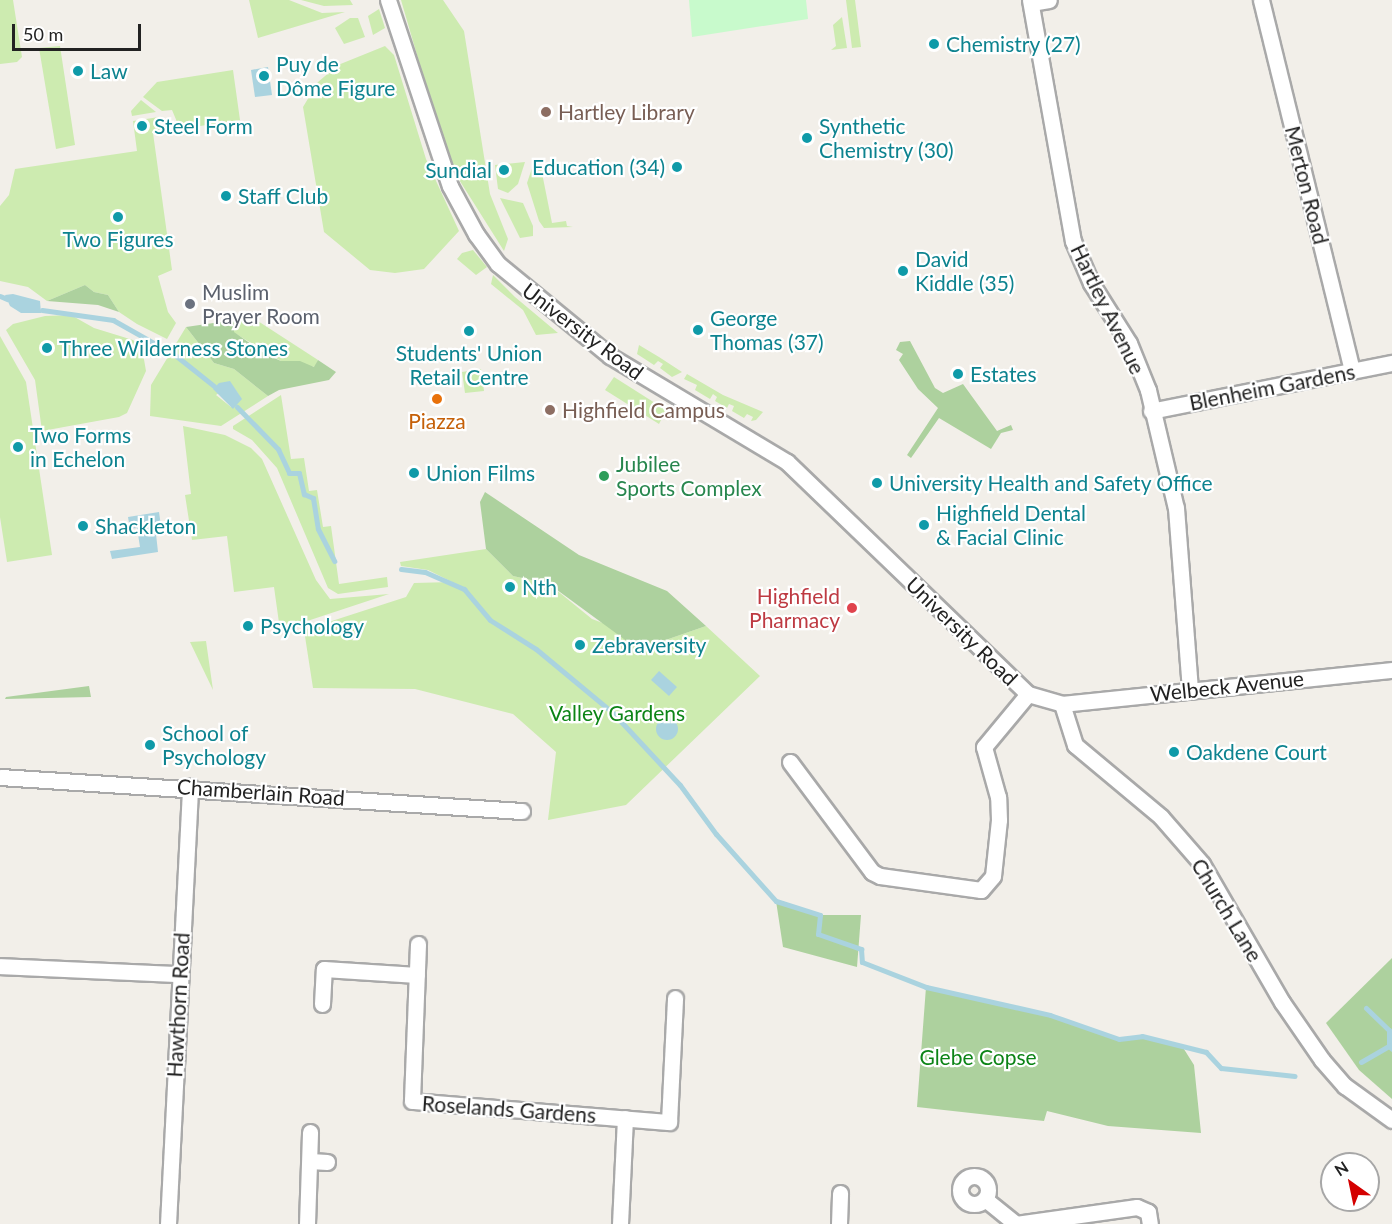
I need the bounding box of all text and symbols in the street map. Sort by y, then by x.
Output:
scale bar [15,12,144,50]
text: 50 m [23,23,63,45]
place label: Chemistry (27) [946,31,1081,57]
marker: Chemistry (27) [927,37,941,51]
place label: Puy de Dôme Figure [276,51,395,101]
place label: Law [90,58,128,84]
marker: Law [71,64,85,78]
marker: Puy de Dôme Figure [257,69,271,83]
place label: Hartley Library [558,99,695,125]
marker: Hartley Library [539,105,553,119]
place label: Steel Form [154,113,253,139]
place label: Synthetic Chemistry (30) [819,113,954,163]
marker: Steel Form [135,119,149,133]
street label: Merton Road [1280,123,1334,247]
marker: Synthetic Chemistry (30) [800,131,814,145]
place label: Education (34) [532,154,665,180]
place label: Sundial [425,157,492,183]
marker: Education (34) [670,160,684,174]
marker: Sundial [497,163,511,177]
place label: Staff Club [238,183,329,209]
marker: Staff Club [219,189,233,203]
marker: Two Figures [111,210,125,224]
place label: Two Figures [62,226,174,252]
street label: Hartley Avenue [1065,239,1151,379]
place label: David Kiddle (35) [915,246,1014,296]
marker: David Kiddle (35) [896,264,910,278]
street label: University Road [517,277,649,385]
place label: Muslim Prayer Room [202,279,320,329]
marker: Muslim Prayer Room [183,297,197,311]
place label: George Thomas (37) [710,305,824,355]
marker: George Thomas (37) [691,323,705,337]
marker: Students' Union Retail Centre [462,324,476,338]
place label: Three Wilderness Stones [59,335,288,361]
place label: Students' Union Retail Centre [396,340,542,390]
marker: Three Wilderness Stones [40,341,54,355]
street label: Blenheim Gardens [1187,359,1357,415]
place label: Estates [970,361,1037,387]
marker: Estates [951,367,965,381]
marker: Piazza [430,392,444,406]
place label: Highfield Campus [562,397,725,423]
marker: Highfield Campus [543,403,557,417]
place label: Piazza [408,408,466,434]
place label: Two Forms in Echelon [30,422,131,472]
marker: Two Forms in Echelon [11,440,25,454]
place label: Jubilee Sports Complex [616,451,762,501]
place label: Union Films [426,460,535,486]
marker: Union Films [407,466,421,480]
marker: Jubilee Sports Complex [597,469,611,483]
place label: University Health and Safety Office [889,470,1214,496]
marker: University Health and Safety Office [870,476,884,490]
place label: Highfield Dental & Facial Clinic [936,500,1086,550]
place label: Shackleton [95,513,196,539]
marker: Highfield Dental & Facial Clinic [917,518,931,532]
marker: Shackleton [76,519,90,533]
street label: University Road [901,571,1023,691]
place label: Nth [522,574,557,600]
marker: Nth [503,580,517,594]
place label: Highfield Pharmacy [749,583,840,633]
marker: Highfield Pharmacy [845,601,859,615]
place label: Psychology [260,613,364,639]
marker: Psychology [241,619,255,633]
place label: Zebraversity [592,632,706,658]
marker: Zebraversity [573,638,587,652]
street label: Welbeck Avenue [1149,665,1305,707]
park label: Valley Gardens [549,700,685,726]
place label: School of Psychology [162,720,266,770]
marker: School of Psychology [143,738,157,752]
place label: Oakdene Court [1186,739,1327,765]
marker: Oakdene Court [1167,745,1181,759]
street label: Chamberlain Road [176,774,346,810]
street label: Church Lane [1186,854,1268,966]
street label: Hawthorn Road [162,932,194,1078]
park label: Glebe Copse [919,1044,1037,1070]
street label: Roselands Gardens [421,1090,597,1128]
north arrow [1320,1152,1380,1212]
text: N [1331,1157,1351,1179]

